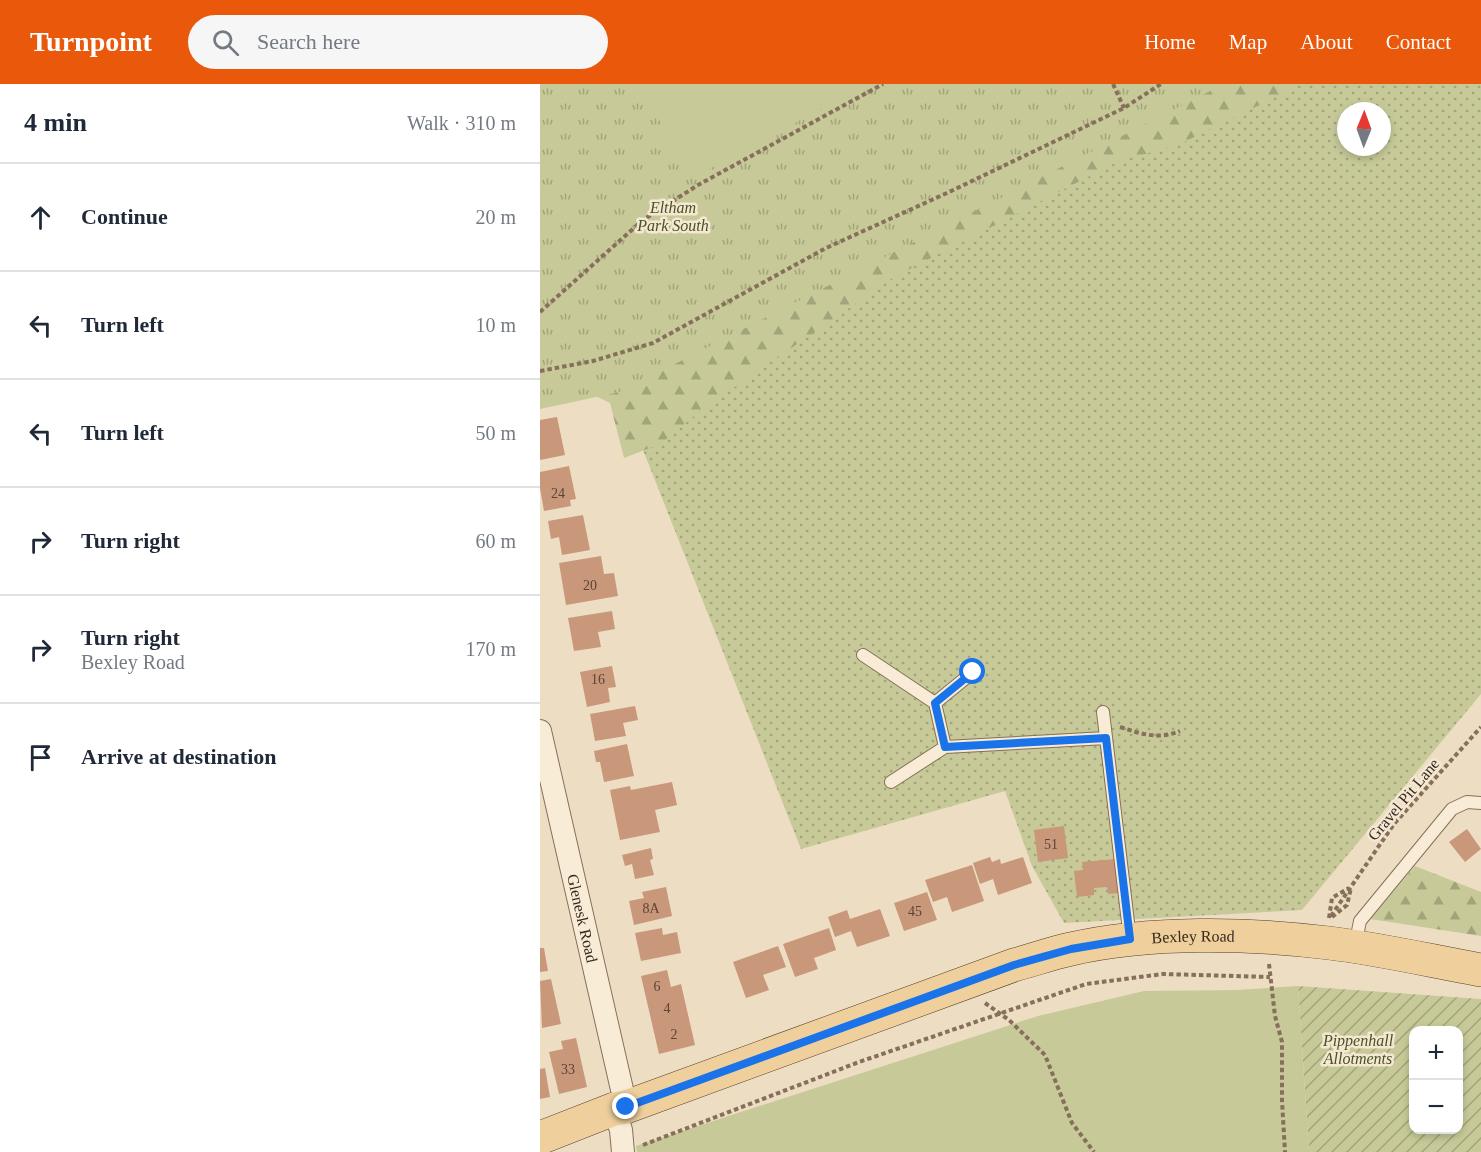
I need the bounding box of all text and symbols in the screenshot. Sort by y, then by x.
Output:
search box [188,15,608,69]
text: Turnpoint [30,26,152,57]
icon: search [209,26,242,59]
text: Search here [257,29,360,54]
text: Home [1144,30,1196,54]
text: Map [1229,30,1267,54]
text: About [1300,30,1353,54]
text: Contact [1386,30,1451,54]
north arrow [1337,102,1391,156]
text: 4 min [24,108,87,137]
text: Walk · 310 m [407,112,516,134]
park label: Eltham Park South [636,199,709,234]
icon: ahead [24,201,57,234]
text: Continue [81,204,168,229]
text: 20 m [475,206,516,228]
icon: left [24,309,57,342]
text: Turn left [81,312,164,337]
text: 10 m [475,314,516,336]
icon: left [24,417,57,450]
text: Turn left [81,420,164,445]
text: 50 m [475,422,516,444]
house number: 24 [551,486,565,501]
icon: right [24,525,57,558]
text: Turn right [81,528,180,553]
text: 60 m [475,530,516,552]
house number: 20 [583,578,597,593]
text: Turn right [81,625,180,650]
icon: right [24,633,57,666]
text: 170 m [465,638,516,660]
text: Bexley Road [81,651,185,673]
route start [959,658,985,684]
house number: 16 [591,672,605,687]
icon: arrive [24,741,57,774]
text: Arrive at destination [81,744,277,769]
street label: Gravel Pit Lane [1364,755,1442,844]
house number: 51 [1044,837,1058,852]
street label: Glenesk Road [564,872,601,964]
house number: 8A [642,901,660,916]
house number: 45 [908,904,922,919]
street label: Bexley Road [1151,927,1235,946]
house number: 6 [654,979,661,994]
house number: 4 [664,1001,671,1016]
map controls [1409,1026,1463,1134]
button: + [1409,1026,1463,1080]
house number: 2 [671,1027,678,1042]
park label: Pippenhall Allotments [1322,1032,1394,1067]
house number: 33 [561,1062,575,1077]
button: − [1409,1080,1463,1134]
route end [612,1093,638,1119]

